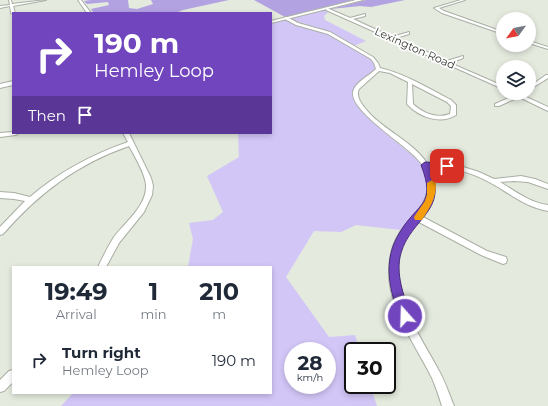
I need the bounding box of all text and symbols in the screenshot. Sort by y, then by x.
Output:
north arrow [496,12,536,52]
map controls [496,12,536,100]
street label: Lexington Road [372,24,458,72]
text: 190 m [94,26,179,60]
icon: right [28,28,80,80]
text: Hemley Loop [94,60,214,82]
button: layers [496,60,536,100]
icon: arrive [74,104,96,126]
text: Then [28,106,66,125]
pin [430,149,464,183]
icon: arrive [436,155,458,177]
text: 19:49 [45,277,108,306]
text: 1 [149,277,158,306]
text: 210 [199,277,239,306]
position arrow [384,295,426,337]
text: Arrival [56,306,97,322]
text: min [140,306,166,322]
text: m [212,306,226,322]
speed limit sign: 30 [344,342,396,394]
text: Turn right [62,343,141,362]
icon: right [28,349,50,371]
text: 190 m [212,351,256,370]
text: 28 [298,351,323,375]
text: Hemley Loop [62,362,149,378]
text: km/h [297,371,323,384]

